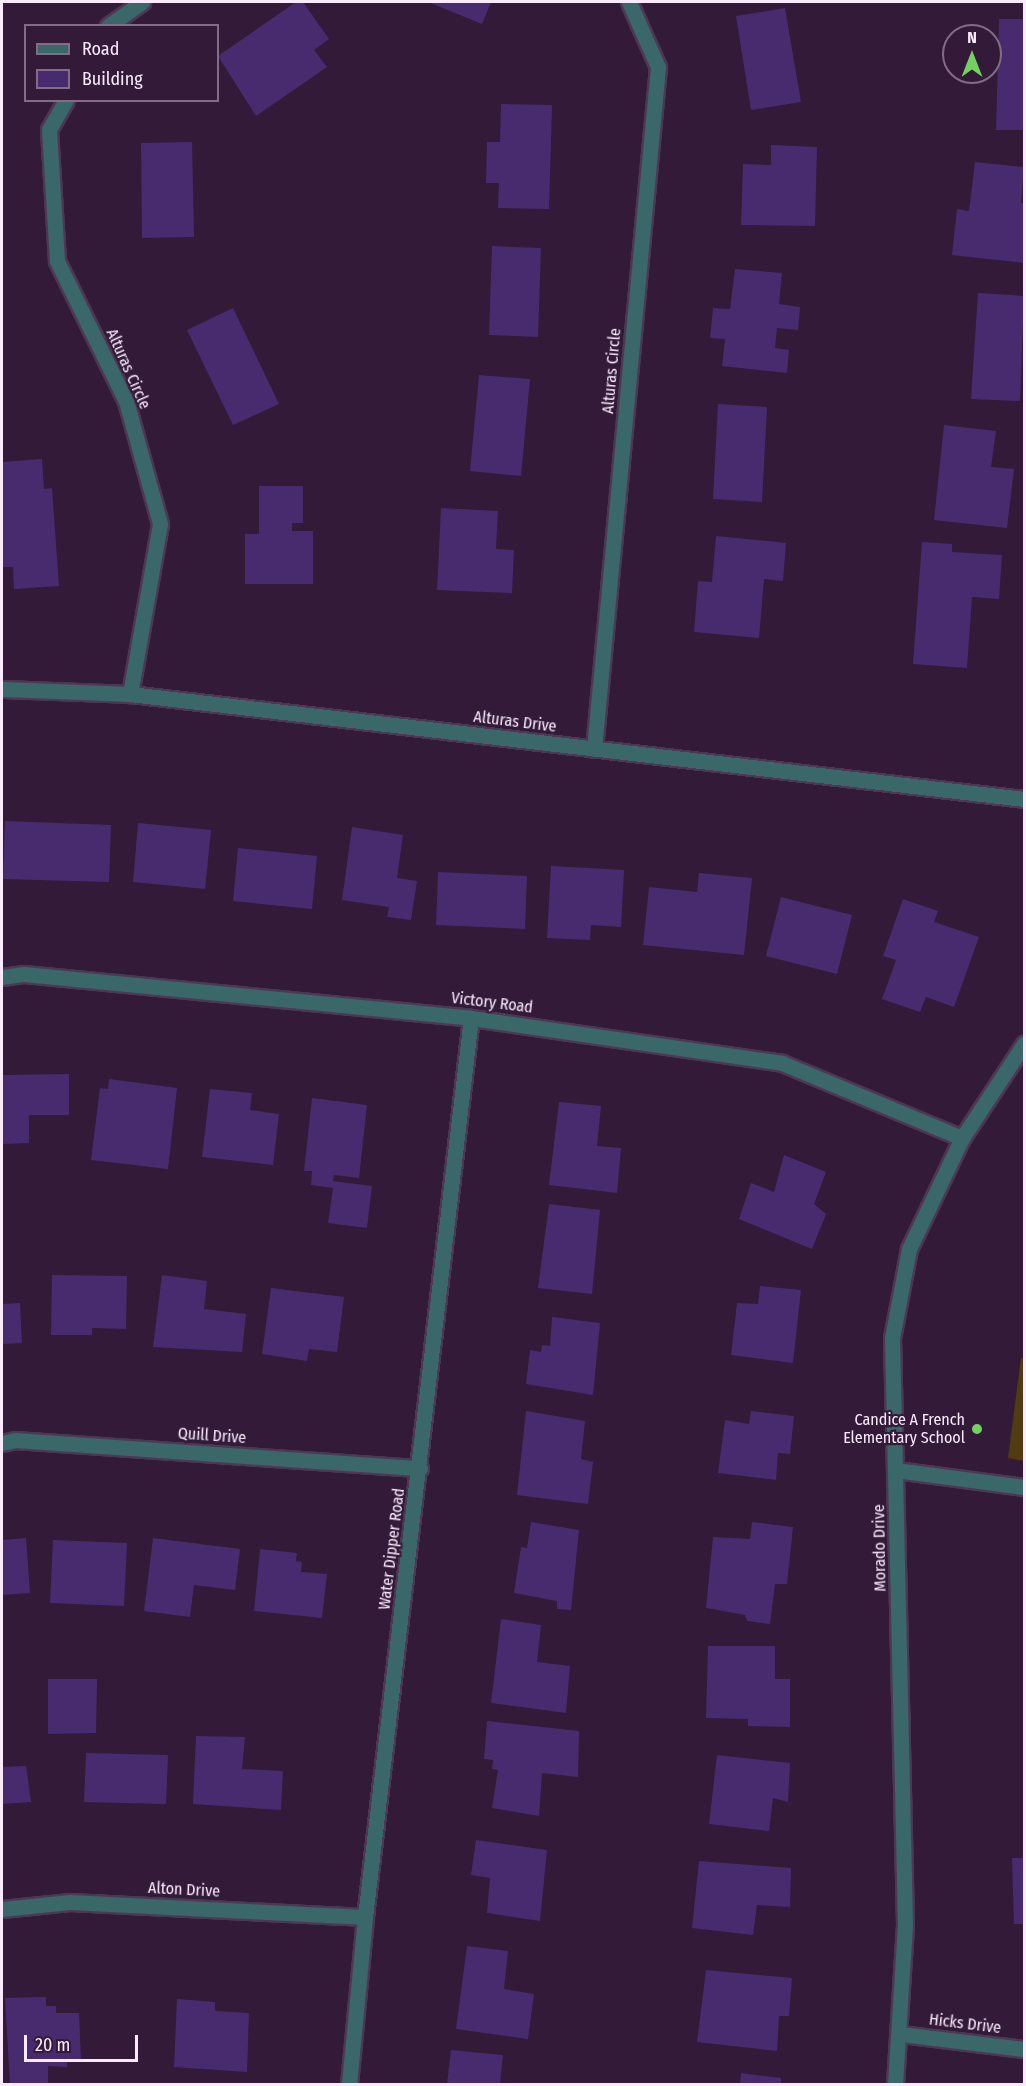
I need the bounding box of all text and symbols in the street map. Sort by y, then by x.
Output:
legend [24,24,219,102]
north arrow [942,24,1002,84]
text: N [967,28,977,47]
text: Road [82,38,119,60]
text: Building [82,68,143,90]
street label: Alturas Circle [102,326,154,412]
street label: Alturas Circle [599,327,625,415]
street label: Alturas Drive [472,707,558,737]
street label: Victory Road [450,988,534,1018]
place label: Candice A French Elementary School [843,1410,965,1448]
marker: Candice A French Elementary School [970,1422,984,1436]
street label: Quill Drive [177,1424,247,1448]
street label: Water Dipper Road [375,1487,409,1611]
street label: Morado Drive [870,1504,890,1592]
street label: Alton Drive [147,1879,221,1901]
street label: Hicks Drive [928,2010,1002,2038]
scale bar [27,2023,141,2061]
text: 20 m [35,2034,70,2056]

